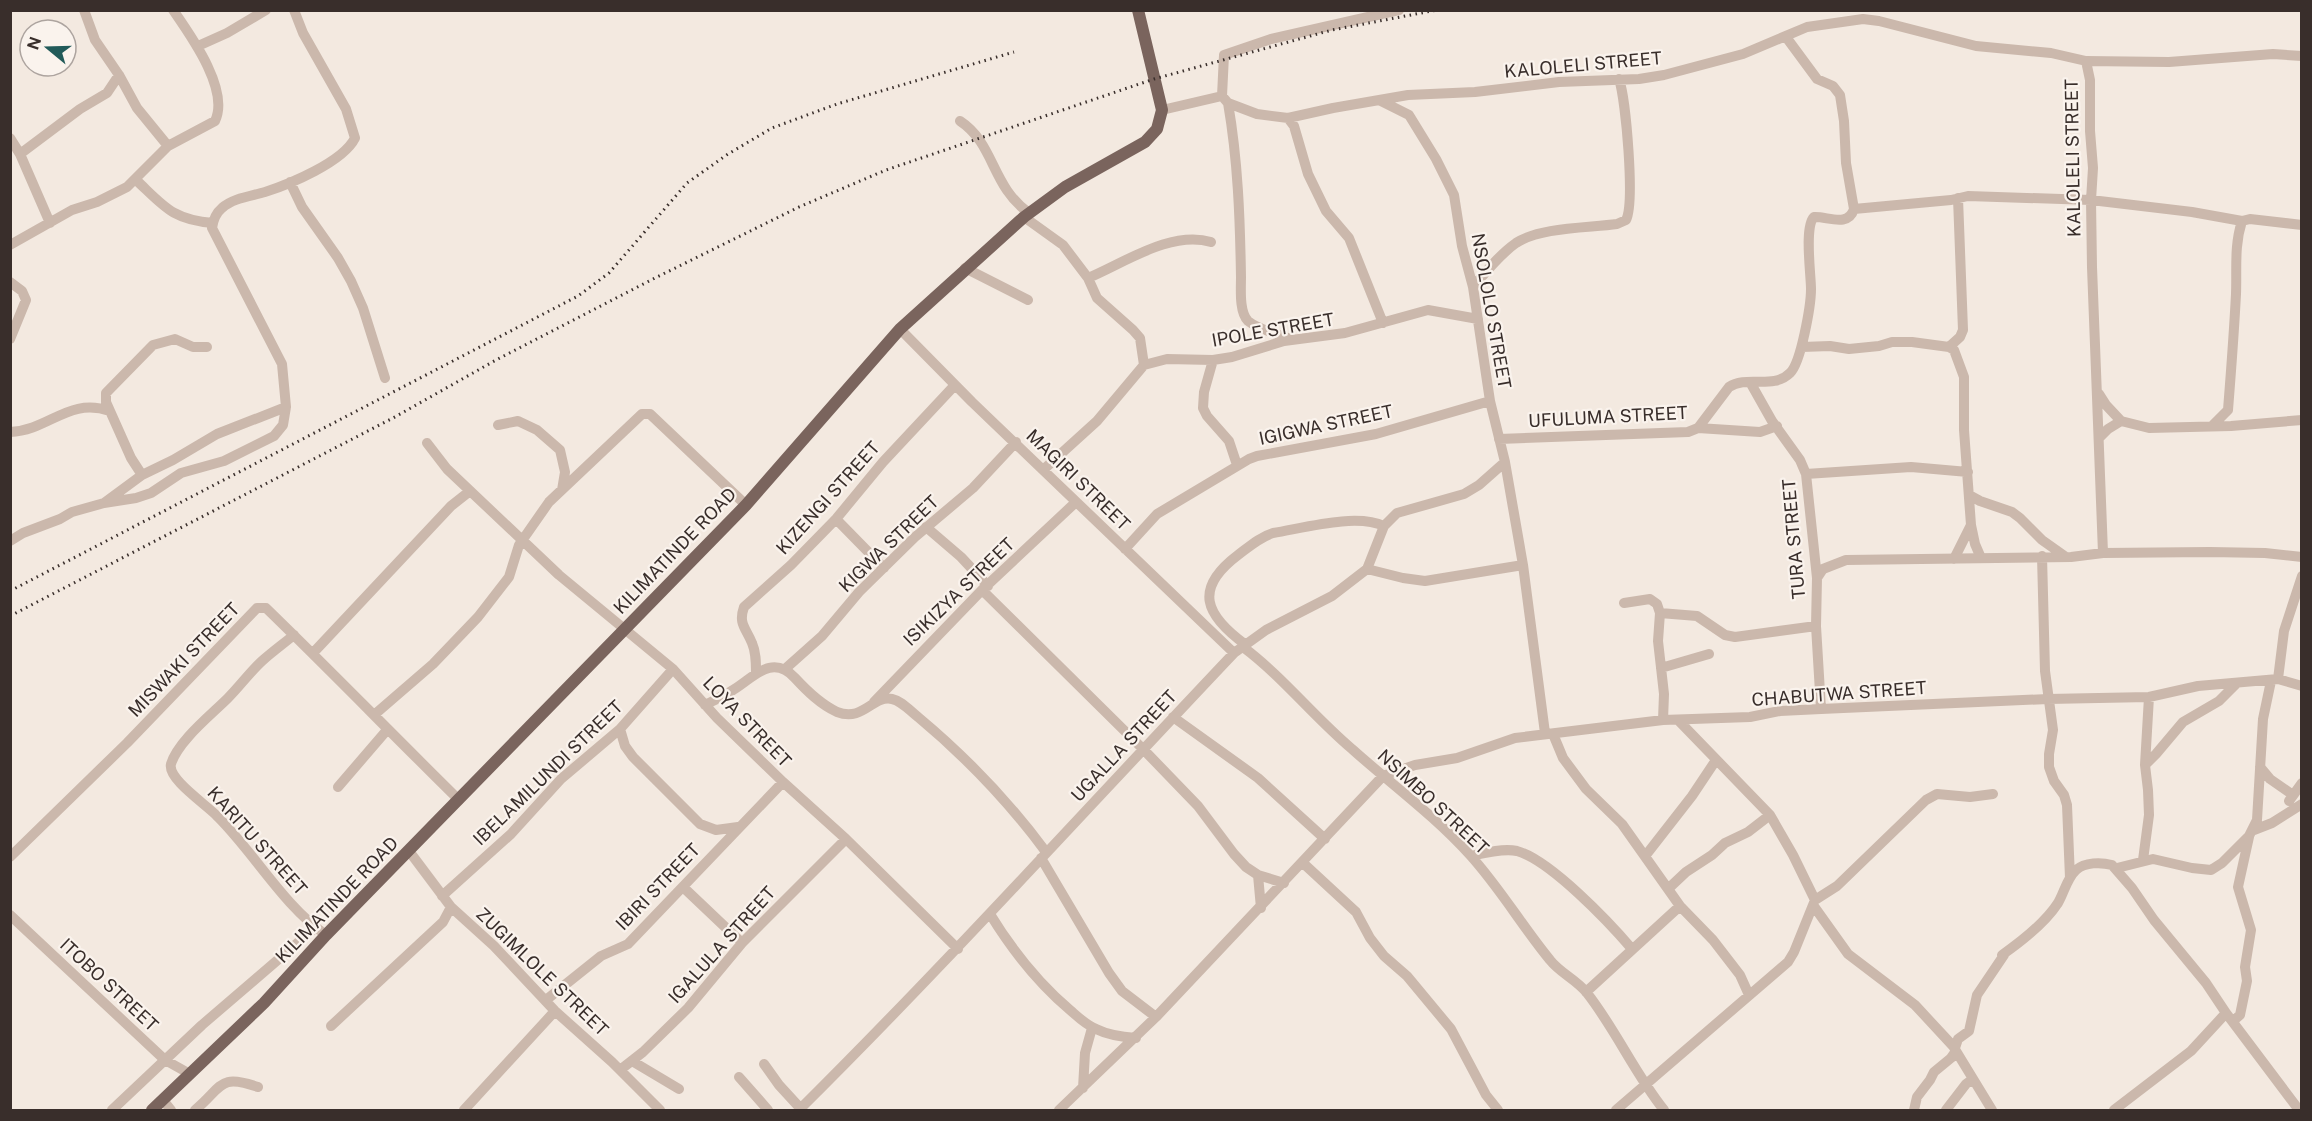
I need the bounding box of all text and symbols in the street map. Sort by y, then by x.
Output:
north arrow [18,18,78,78]
text: N [23,34,45,52]
street label: KALOLELI STREET [1503,47,1663,82]
street label: KALOLELI STREET [2061,78,2084,237]
street label: NSOLOLO STREET [1467,232,1516,391]
street label: IPOLE STREET [1210,308,1336,351]
street label: IGIGWA STREET [1257,400,1395,449]
street label: UFULUMA STREET [1528,402,1689,431]
street label: MAGIRI STREET [1022,425,1135,535]
street label: KIZENGI STREET [772,437,884,558]
street label: TURA STREET [1778,478,1809,600]
street label: KILIMATINDE ROAD [609,483,740,618]
street label: KIGWA STREET [835,491,943,596]
street label: ISIKIZYA STREET [899,533,1019,650]
street label: MISWAKI STREET [124,598,244,721]
street label: LOYA STREET [699,672,796,771]
street label: CHABUTWA STREET [1751,677,1927,710]
street label: UGALLA STREET [1067,685,1181,806]
street label: IBELAMILUNDI STREET [469,696,627,849]
street label: NSIMBO STREET [1373,745,1493,859]
street label: KARITU STREET [203,782,312,899]
street label: KILIMATINDE ROAD [271,832,402,967]
street label: IBIRI STREET [611,839,704,934]
street label: IGALULA STREET [664,882,780,1007]
street label: ZUGIMLOLE STREET [472,903,613,1040]
street label: ITOBO STREET [56,934,163,1036]

